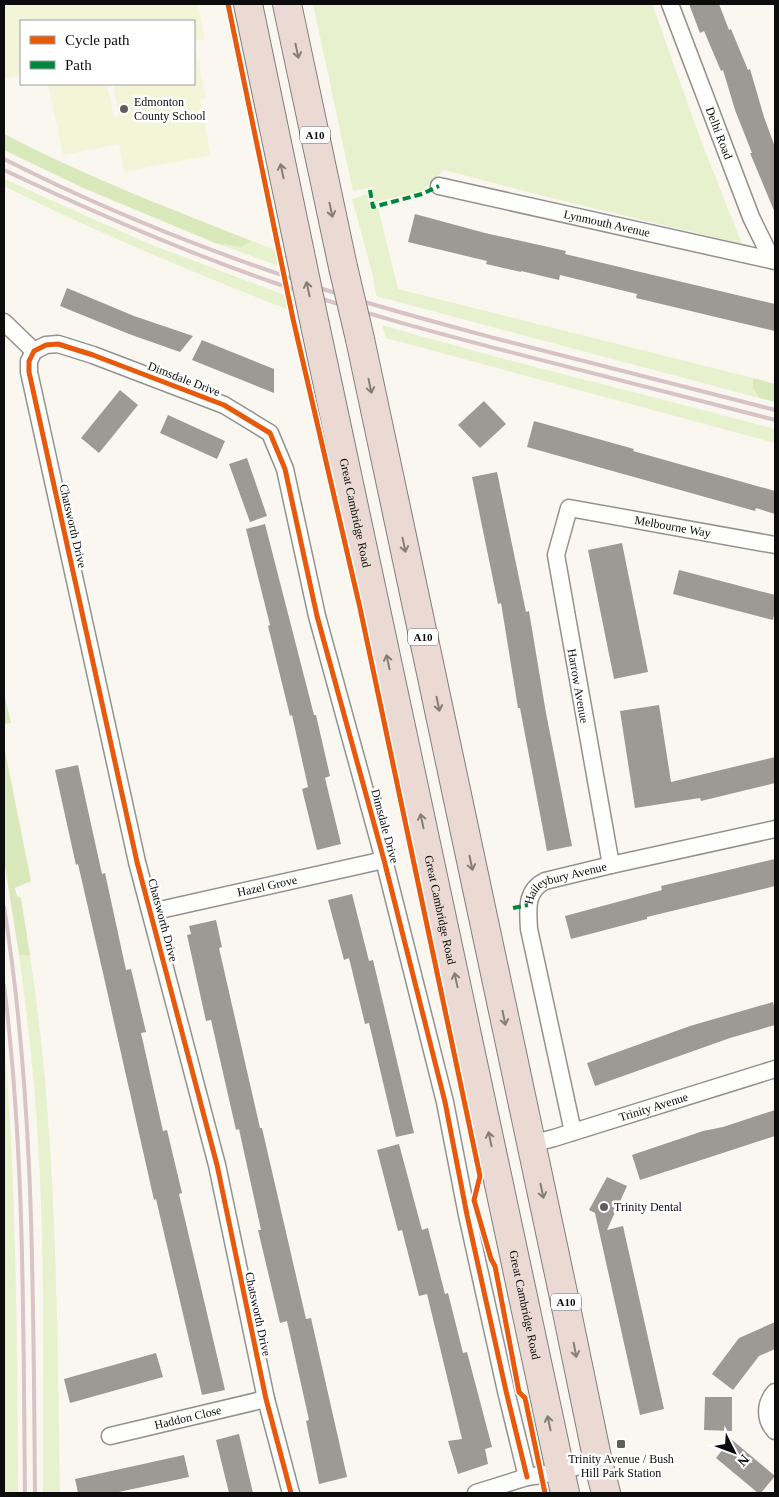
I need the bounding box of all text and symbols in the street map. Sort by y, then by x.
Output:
legend [20,20,195,85]
text: Cycle path [65,32,130,48]
one-way arrow [293,43,302,59]
text: Path [65,57,92,73]
place label: Edmonton County School [134,95,206,123]
marker: Edmonton County School [118,103,130,115]
street label: Delhi Road [703,105,735,161]
road number: A10 [300,126,330,144]
one-way arrow [277,163,287,179]
one-way arrow [327,202,336,218]
street label: Lynmouth Avenue [562,207,651,240]
one-way arrow [302,281,312,297]
street label: Dimsdale Drive [146,359,222,399]
one-way arrow [366,378,375,394]
street label: Great Cambridge Road [337,457,374,569]
street label: Chatsworth Drive [57,483,89,569]
street label: Melbourne Way [634,513,712,540]
one-way arrow [400,537,409,553]
road number: A10 [408,628,438,646]
street label: Harrow Avenue [565,648,591,724]
one-way arrow [382,655,392,671]
one-way arrow [433,696,443,712]
street label: Dimsdale Drive [368,787,402,865]
one-way arrow [416,814,426,830]
street label: Great Cambridge Road [422,854,459,966]
one-way arrow [467,855,477,871]
street label: Haileybury Avenue [522,859,608,906]
street label: Hazel Grove [236,873,298,900]
street label: Chatsworth Drive [145,877,181,963]
one-way arrow [450,973,460,989]
one-way arrow [500,1010,510,1026]
street label: Trinity Avenue [617,1090,690,1124]
one-way arrow [484,1131,494,1147]
one-way arrow [537,1183,547,1199]
place label: Trinity Dental [614,1200,683,1214]
marker: Trinity Dental [598,1201,610,1213]
street label: Great Cambridge Road [506,1249,543,1361]
street label: Chatsworth Drive [242,1271,274,1357]
road number: A10 [551,1294,581,1310]
one-way arrow [571,1342,580,1358]
street label: Haddon Close [153,1403,223,1432]
one-way arrow [544,1415,554,1431]
north arrow [709,1427,759,1477]
marker: Trinity Avenue / Bush Hill Park Station [615,1438,627,1450]
place label: Trinity Avenue / Bush Hill Park Station [568,1452,674,1480]
text: N [734,1452,752,1469]

